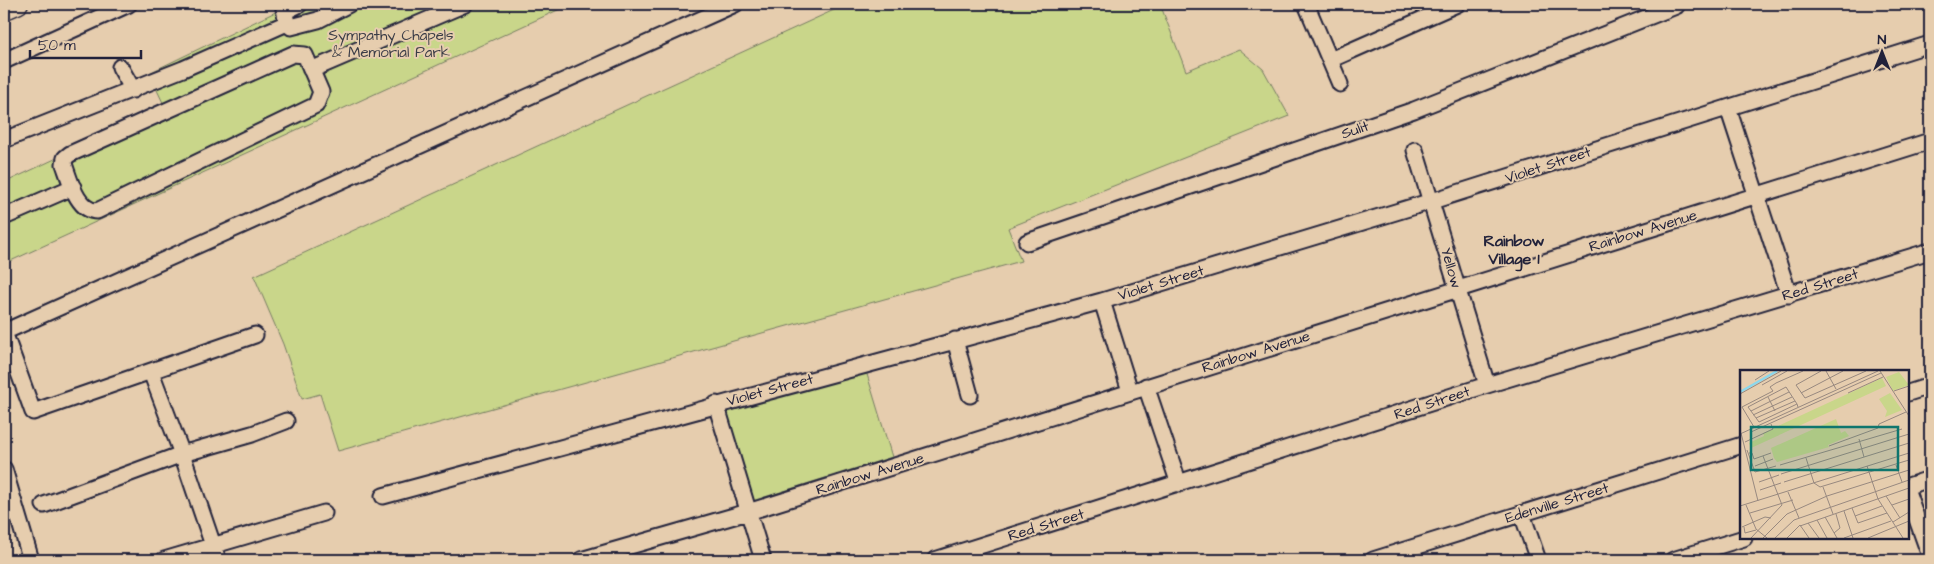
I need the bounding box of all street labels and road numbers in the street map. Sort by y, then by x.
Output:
street label: Sulit [1338,116,1372,144]
street label: Violet Street [1502,141,1594,189]
street label: Rainbow Avenue [1586,205,1700,257]
street label: Yellow [1435,245,1467,291]
street label: Violet Street [1115,260,1207,306]
street label: Red Street [1779,263,1861,307]
street label: Rainbow Avenue [1199,326,1313,378]
street label: Violet Street [724,368,816,412]
street label: Red Street [1391,381,1473,425]
street label: Rainbow Avenue [813,448,927,500]
street label: Edenville Street [1503,477,1611,529]
street label: Red Street [1005,503,1087,547]

